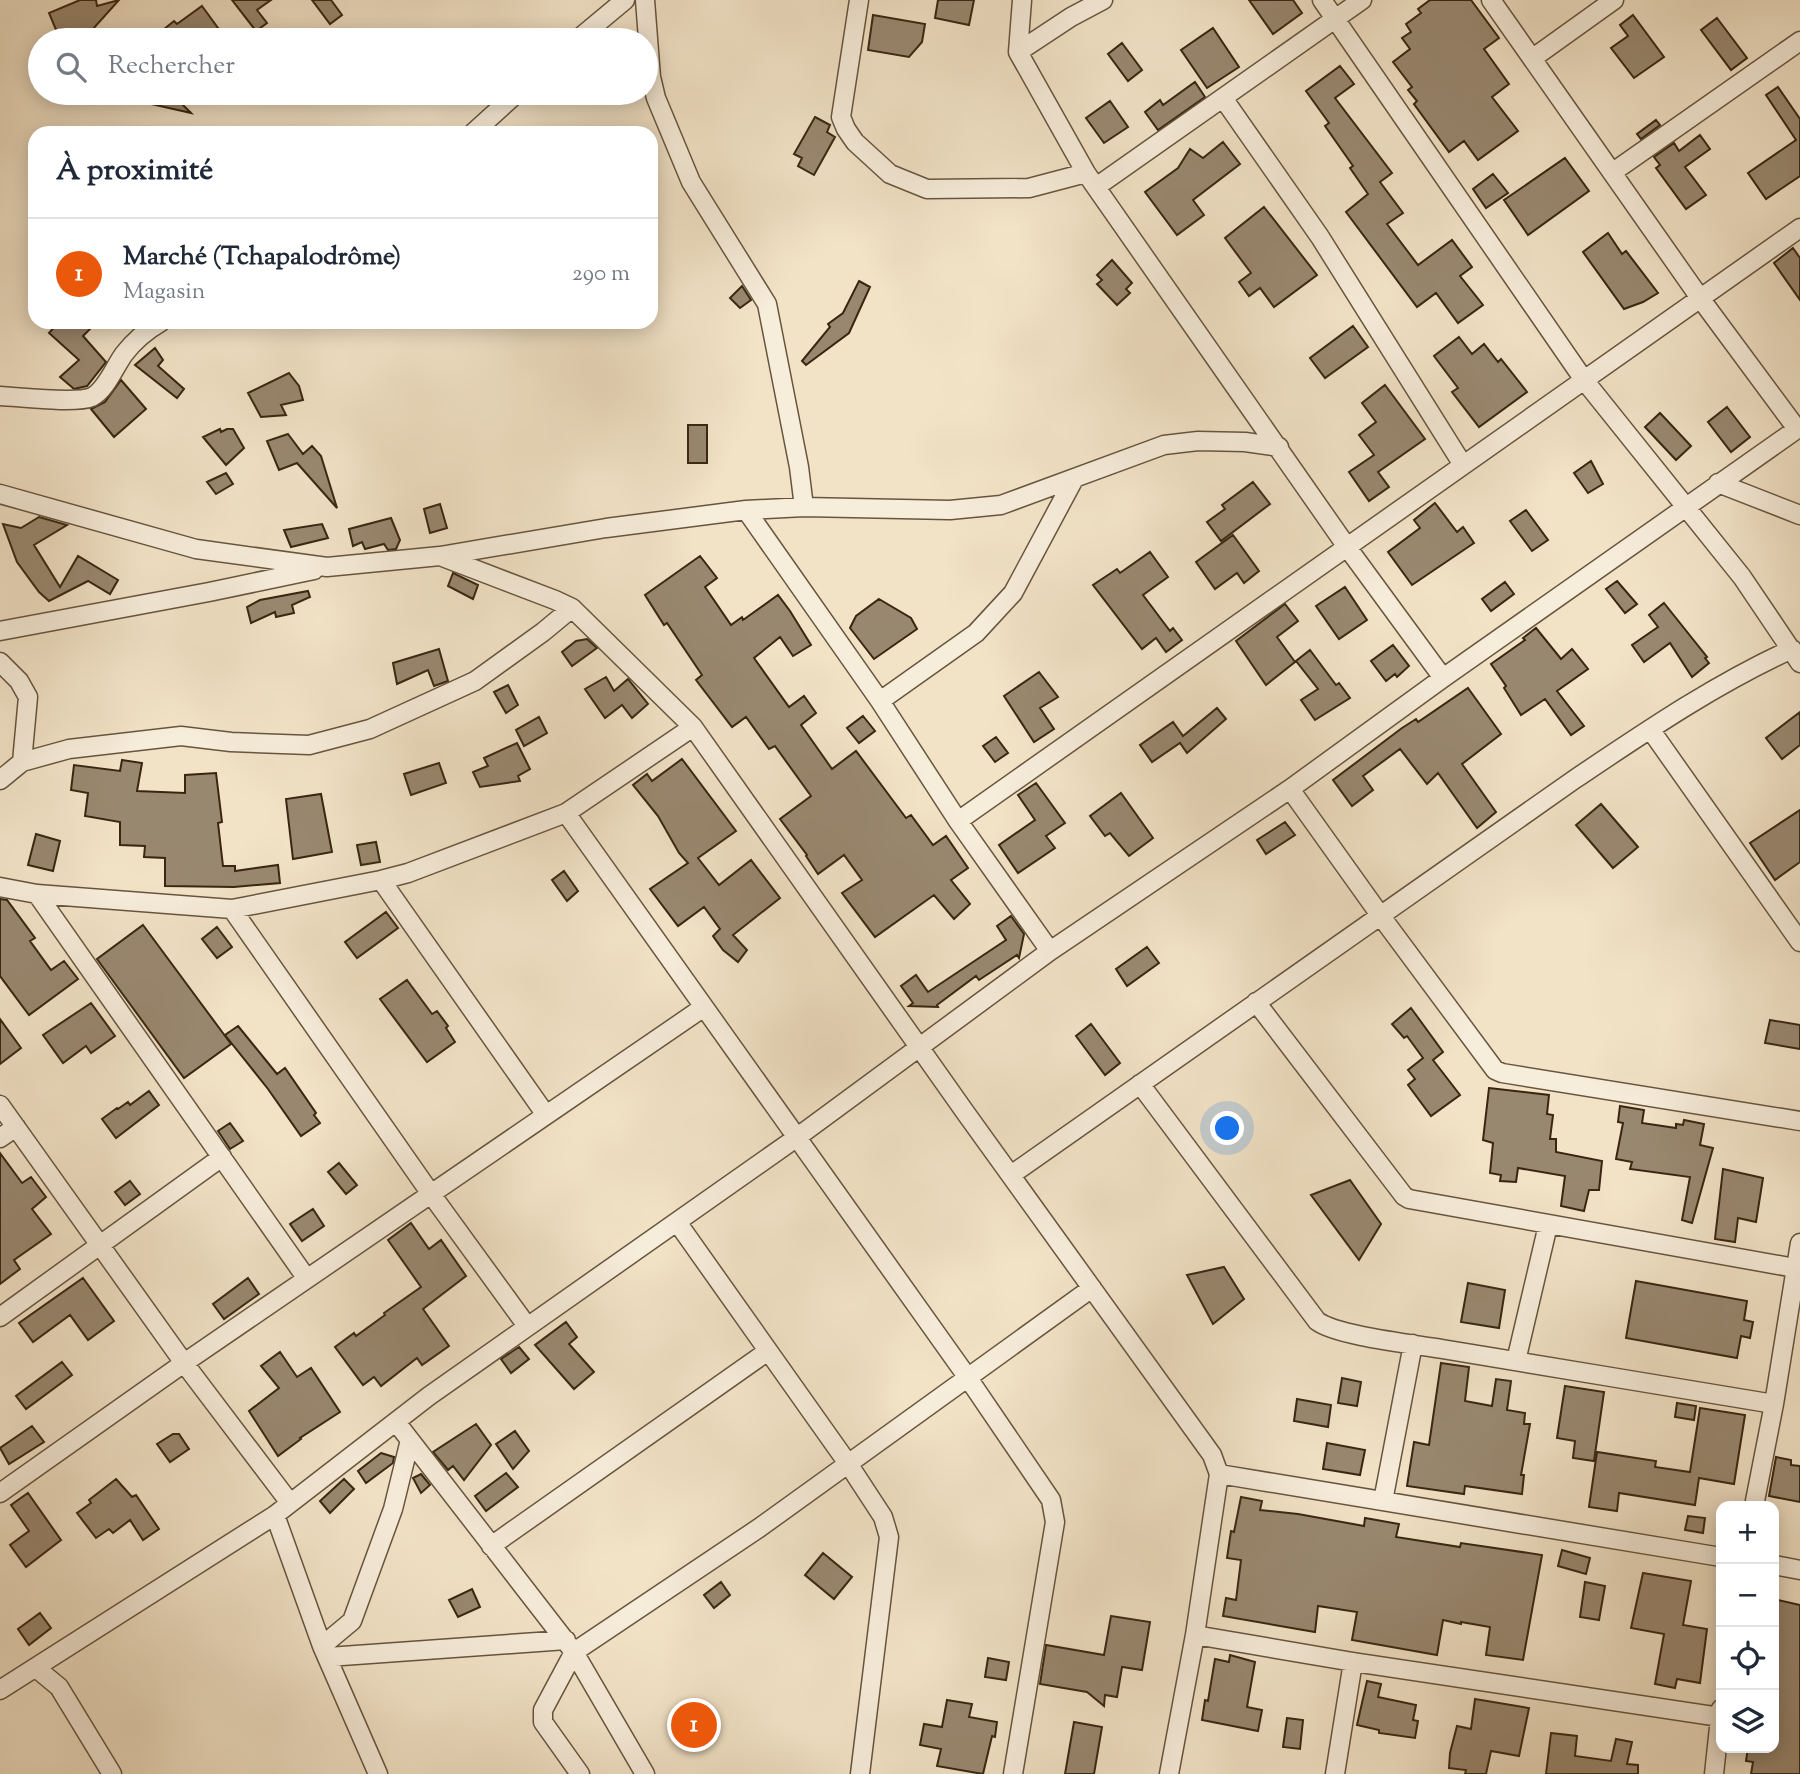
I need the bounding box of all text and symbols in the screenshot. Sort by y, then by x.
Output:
search box [28,28,658,105]
icon: search [52,48,90,86]
text: Rechercher [108,48,235,85]
text: À proximité [56,150,213,193]
text: Marché (Tchapalodrôme) [123,239,401,276]
text: 1 [75,258,83,291]
text: 290 m [572,258,630,291]
text: Magasin [123,276,205,309]
your location [1210,1111,1244,1145]
map controls [1716,1501,1779,1753]
button: + [1716,1501,1779,1564]
button: − [1716,1564,1779,1627]
button: locate [1716,1627,1779,1690]
button: layers [1716,1690,1779,1753]
pin: 1 [671,1699,717,1751]

